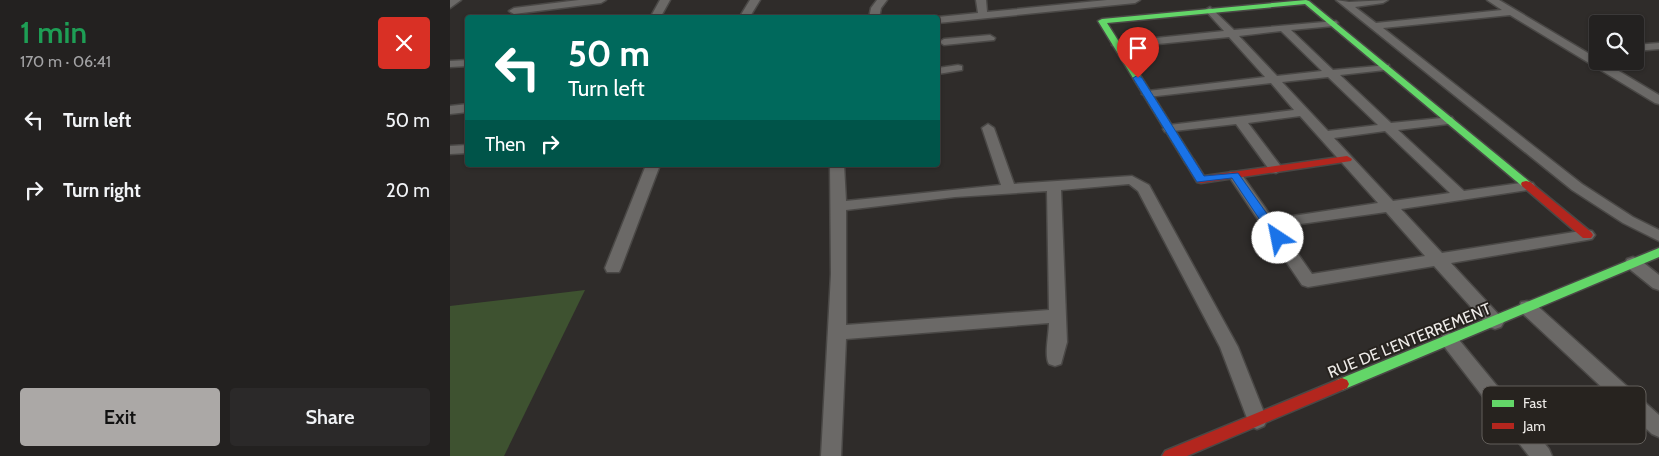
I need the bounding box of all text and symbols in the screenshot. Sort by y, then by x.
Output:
text: 1 min [20,14,87,51]
map controls [1589,15,1644,70]
button: search [1589,15,1644,70]
button: close [378,17,430,69]
pin [1117,27,1159,78]
text: 50 m [568,32,650,75]
icon: arrive [1124,34,1152,62]
icon: left [485,35,550,100]
text: 170 m · 06:41 [20,52,111,71]
text: Turn left [568,75,645,102]
icon: left [20,106,48,134]
text: Turn left [63,109,131,132]
text: 50 m [386,109,430,132]
icon: right [536,130,564,158]
text: Then [485,133,526,156]
icon: right [20,176,48,204]
text: Turn right [63,179,141,202]
text: 20 m [386,179,430,202]
position arrow [1251,211,1303,263]
street label: RUE DE L'ENTERREMENT [1325,299,1494,382]
legend [1482,386,1646,444]
button: Exit [20,388,220,446]
button: Share [230,388,430,446]
text: Fast [1523,394,1547,412]
text: Jam [1522,417,1545,435]

